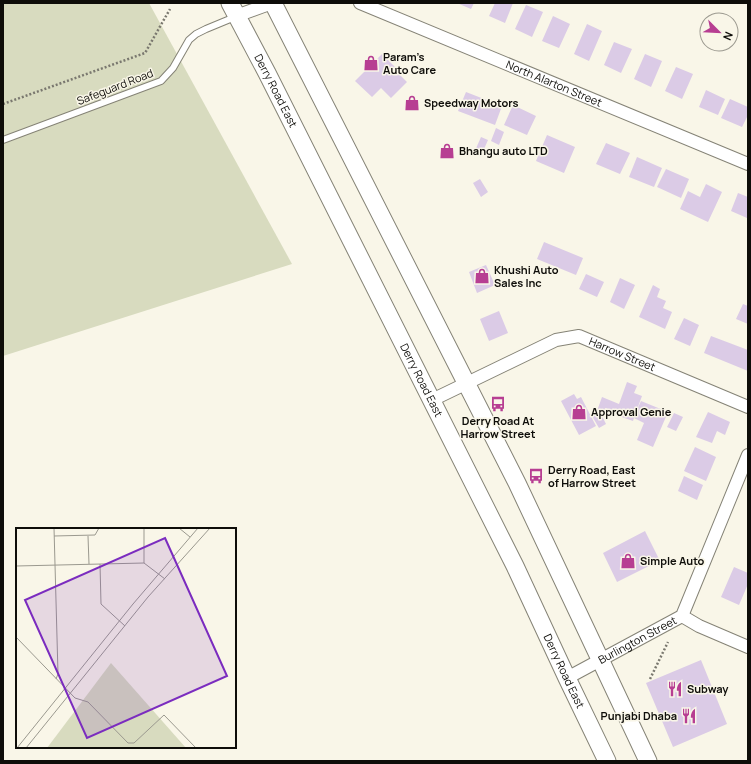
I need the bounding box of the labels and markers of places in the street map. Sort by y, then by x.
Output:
place label: Param’s Auto Care [383,49,436,77]
shop icon: Param’s Auto Care [362,54,380,72]
shop icon: Speedway Motors [403,94,421,112]
place label: Speedway Motors [424,95,519,110]
shop icon: Bhangu auto LTD [438,142,456,160]
place label: Bhangu auto LTD [459,143,548,158]
place label: Khushi Auto Sales Inc [494,262,559,290]
shop icon: Khushi Auto Sales Inc [473,267,491,285]
bus stop icon: Derry Road At Harrow Street [489,395,507,413]
shop icon: Approval Genie [570,403,588,421]
place label: Approval Genie [591,404,672,419]
place label: Derry Road At Harrow Street [461,413,536,441]
place label: Derry Road, East of Harrow Street [548,462,636,490]
bus stop icon: Derry Road, East of Harrow Street [527,467,545,485]
shop icon: Simple Auto [619,552,637,570]
place label: Simple Auto [640,553,705,568]
restaurant icon: Subway [666,680,684,698]
place label: Subway [687,681,729,696]
restaurant icon: Punjabi Dhaba [680,707,698,725]
place label: Punjabi Dhaba [601,708,677,723]

